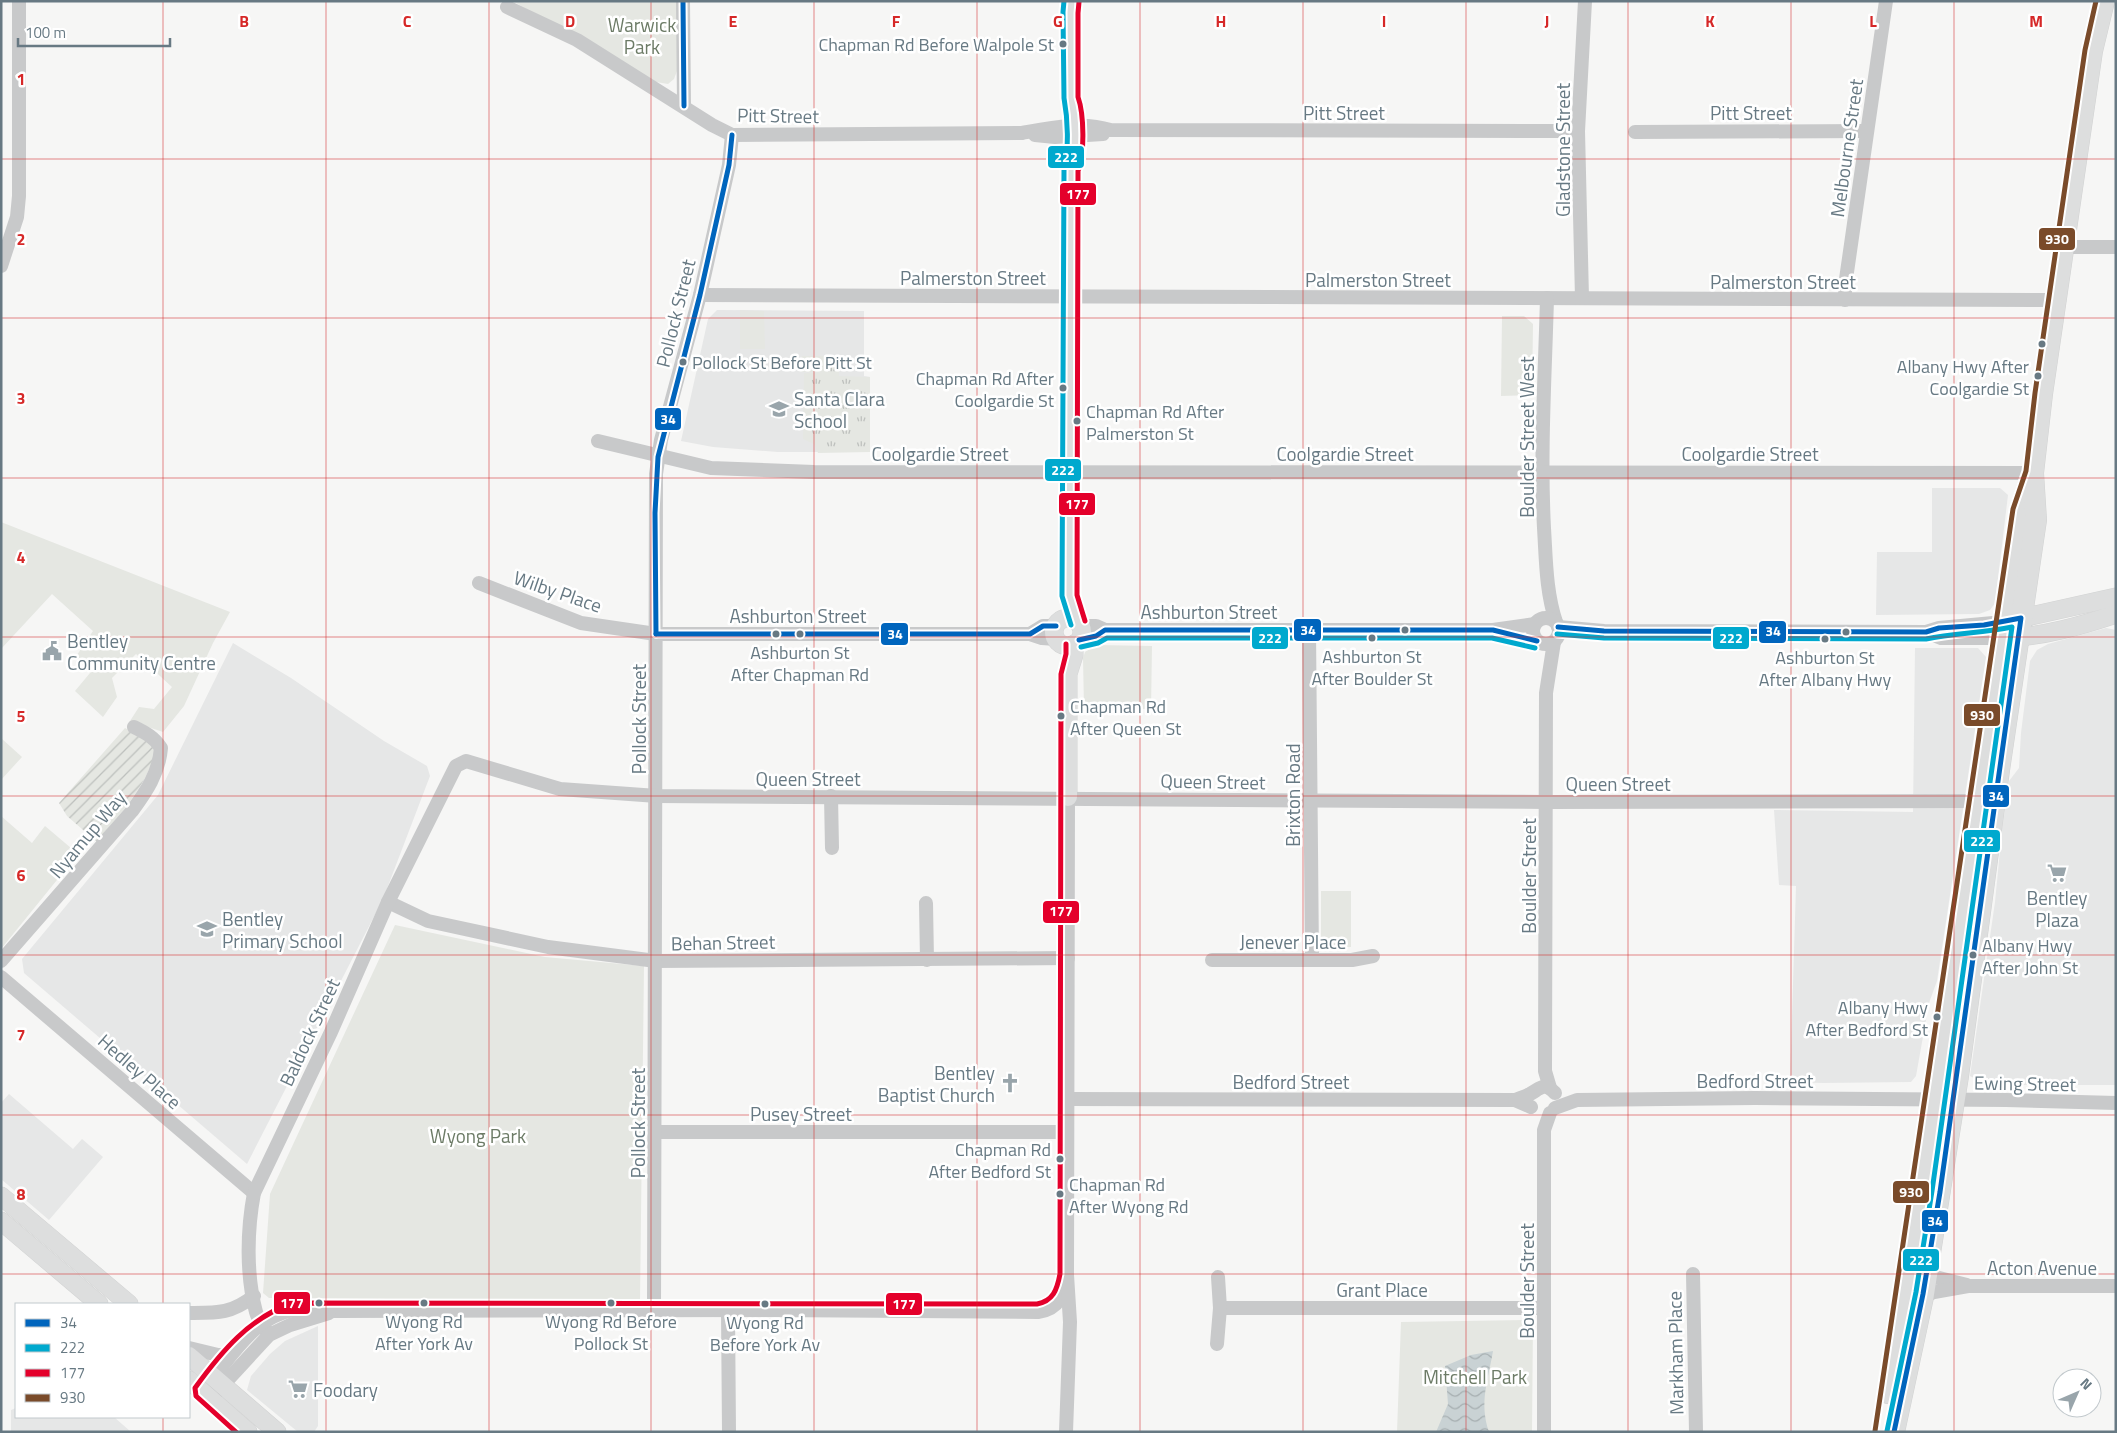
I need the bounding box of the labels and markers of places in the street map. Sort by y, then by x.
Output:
place label: Chapman Rd Before Walpole St [818,31,1055,58]
marker: Chapman Rd Before Walpole St [1058,39,1068,49]
unlabelled marker [2037,339,2047,349]
place label: Pollock St Before Pitt St [692,349,873,376]
place label: Albany Hwy After Coolgardie St [1897,353,2030,402]
marker: Pollock St Before Pitt St [678,357,688,367]
place label: Chapman Rd After Coolgardie St [916,365,1055,414]
marker: Albany Hwy After Coolgardie St [2033,371,2043,381]
marker: Chapman Rd After Coolgardie St [1058,383,1068,393]
place label: Santa Clara School [794,384,885,435]
school or university icon: Santa Clara School [768,398,790,420]
place label: Chapman Rd After Palmerston St [1086,398,1224,447]
marker: Chapman Rd After Palmerston St [1072,416,1082,426]
unlabelled marker [1400,625,1410,635]
place label: Bentley Community Centre [67,626,216,677]
unlabelled marker [1841,627,1851,637]
unlabelled marker [771,629,781,639]
marker: Ashburton St After Chapman Rd [795,629,805,639]
marker: Ashburton St After Boulder St [1367,633,1377,643]
marker: Ashburton St After Albany Hwy [1820,634,1830,644]
place label: Ashburton St After Chapman Rd [731,639,869,688]
public building icon: Bentley Community Centre [41,640,63,662]
place label: Ashburton St After Boulder St [1311,643,1433,692]
place label: Ashburton St After Albany Hwy [1759,644,1891,693]
place label: Chapman Rd After Queen St [1070,693,1182,742]
marker: Chapman Rd After Queen St [1056,711,1066,721]
supermarket icon: Bentley Plaza [2046,862,2068,884]
place label: Bentley Plaza [2026,883,2088,934]
place label: Bentley Primary School [222,904,343,955]
school or university icon: Bentley Primary School [196,918,218,940]
place label: Albany Hwy After John St [1982,932,2079,981]
marker: Albany Hwy After John St [1968,950,1978,960]
place label: Albany Hwy After Bedford St [1805,994,1929,1043]
marker: Albany Hwy After Bedford St [1932,1012,1942,1022]
place label: Bentley Baptist Church [878,1058,995,1109]
church icon: Bentley Baptist Church [999,1072,1021,1094]
place label: Chapman Rd After Bedford St [928,1136,1052,1185]
marker: Chapman Rd After Bedford St [1055,1154,1065,1164]
place label: Chapman Rd After Wyong Rd [1069,1171,1188,1220]
marker: Chapman Rd After Wyong Rd [1055,1189,1065,1199]
unlabelled marker [314,1298,324,1308]
marker: Wyong Rd After York Av [419,1298,429,1308]
marker: Wyong Rd Before Pollock St [606,1298,616,1308]
marker: Wyong Rd Before York Av [760,1299,770,1309]
place label: Wyong Rd After York Av [375,1308,473,1357]
place label: Wyong Rd Before Pollock St [545,1308,677,1357]
place label: Wyong Rd Before York Av [710,1309,821,1358]
place label: Foodary [313,1375,378,1404]
supermarket icon: Foodary [287,1378,309,1400]

